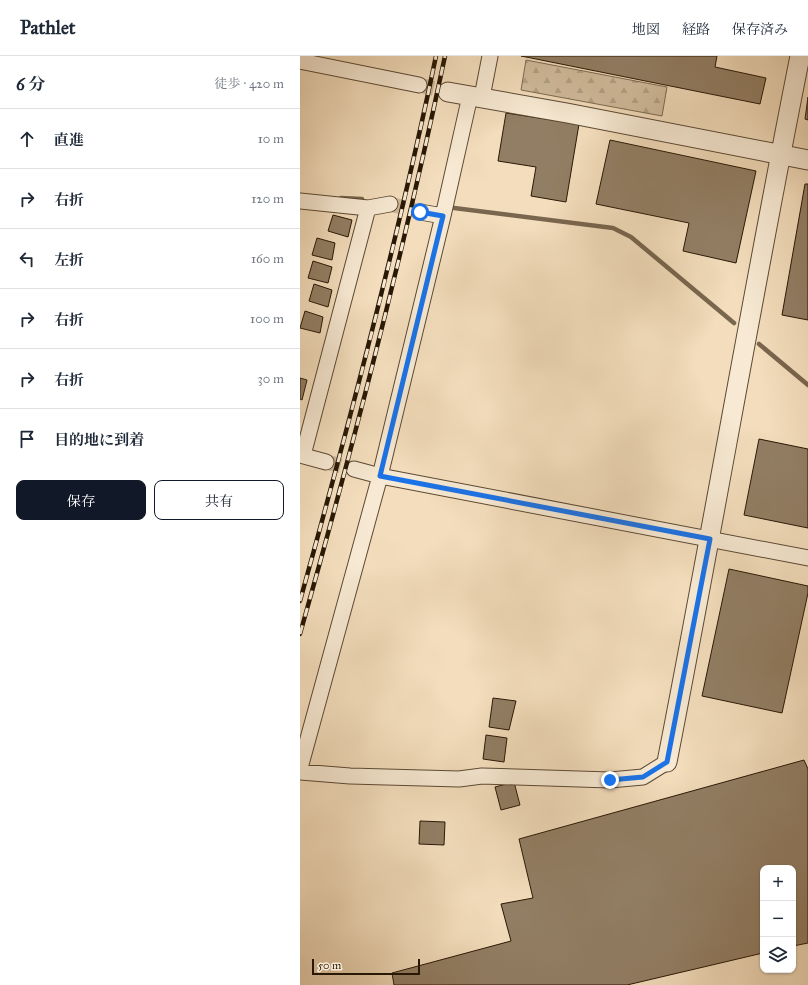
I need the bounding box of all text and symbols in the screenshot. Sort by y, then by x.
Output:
text: Pathlet [20,16,76,39]
text: 地図 [632,21,660,38]
text: 経路 [682,21,710,38]
text: 保存済み [732,21,788,38]
text: 6 分 [16,74,45,95]
text: 徒歩 · 420 m [215,76,284,92]
icon: ahead [16,128,38,150]
text: 直進 [54,131,84,149]
text: 10 m [258,131,284,147]
icon: right [16,188,38,210]
text: 右折 [54,191,84,209]
text: 120 m [251,191,284,207]
route start [411,203,429,221]
icon: left [16,248,38,270]
text: 左折 [54,251,84,269]
text: 160 m [251,251,284,267]
icon: right [16,308,38,330]
text: 右折 [54,311,84,329]
text: 100 m [250,311,284,327]
icon: right [16,368,38,390]
text: 右折 [54,371,84,389]
text: 30 m [258,371,284,387]
icon: arrive [16,428,38,450]
text: 目的地に到着 [54,431,144,449]
button: 保存 [16,480,146,520]
button: 共有 [154,480,284,520]
route end [601,771,619,789]
map controls [760,865,796,973]
button: + [760,865,796,901]
button: − [760,901,796,937]
button: layers [760,937,796,973]
scale bar [312,957,420,976]
text: 50 m [318,959,341,972]

